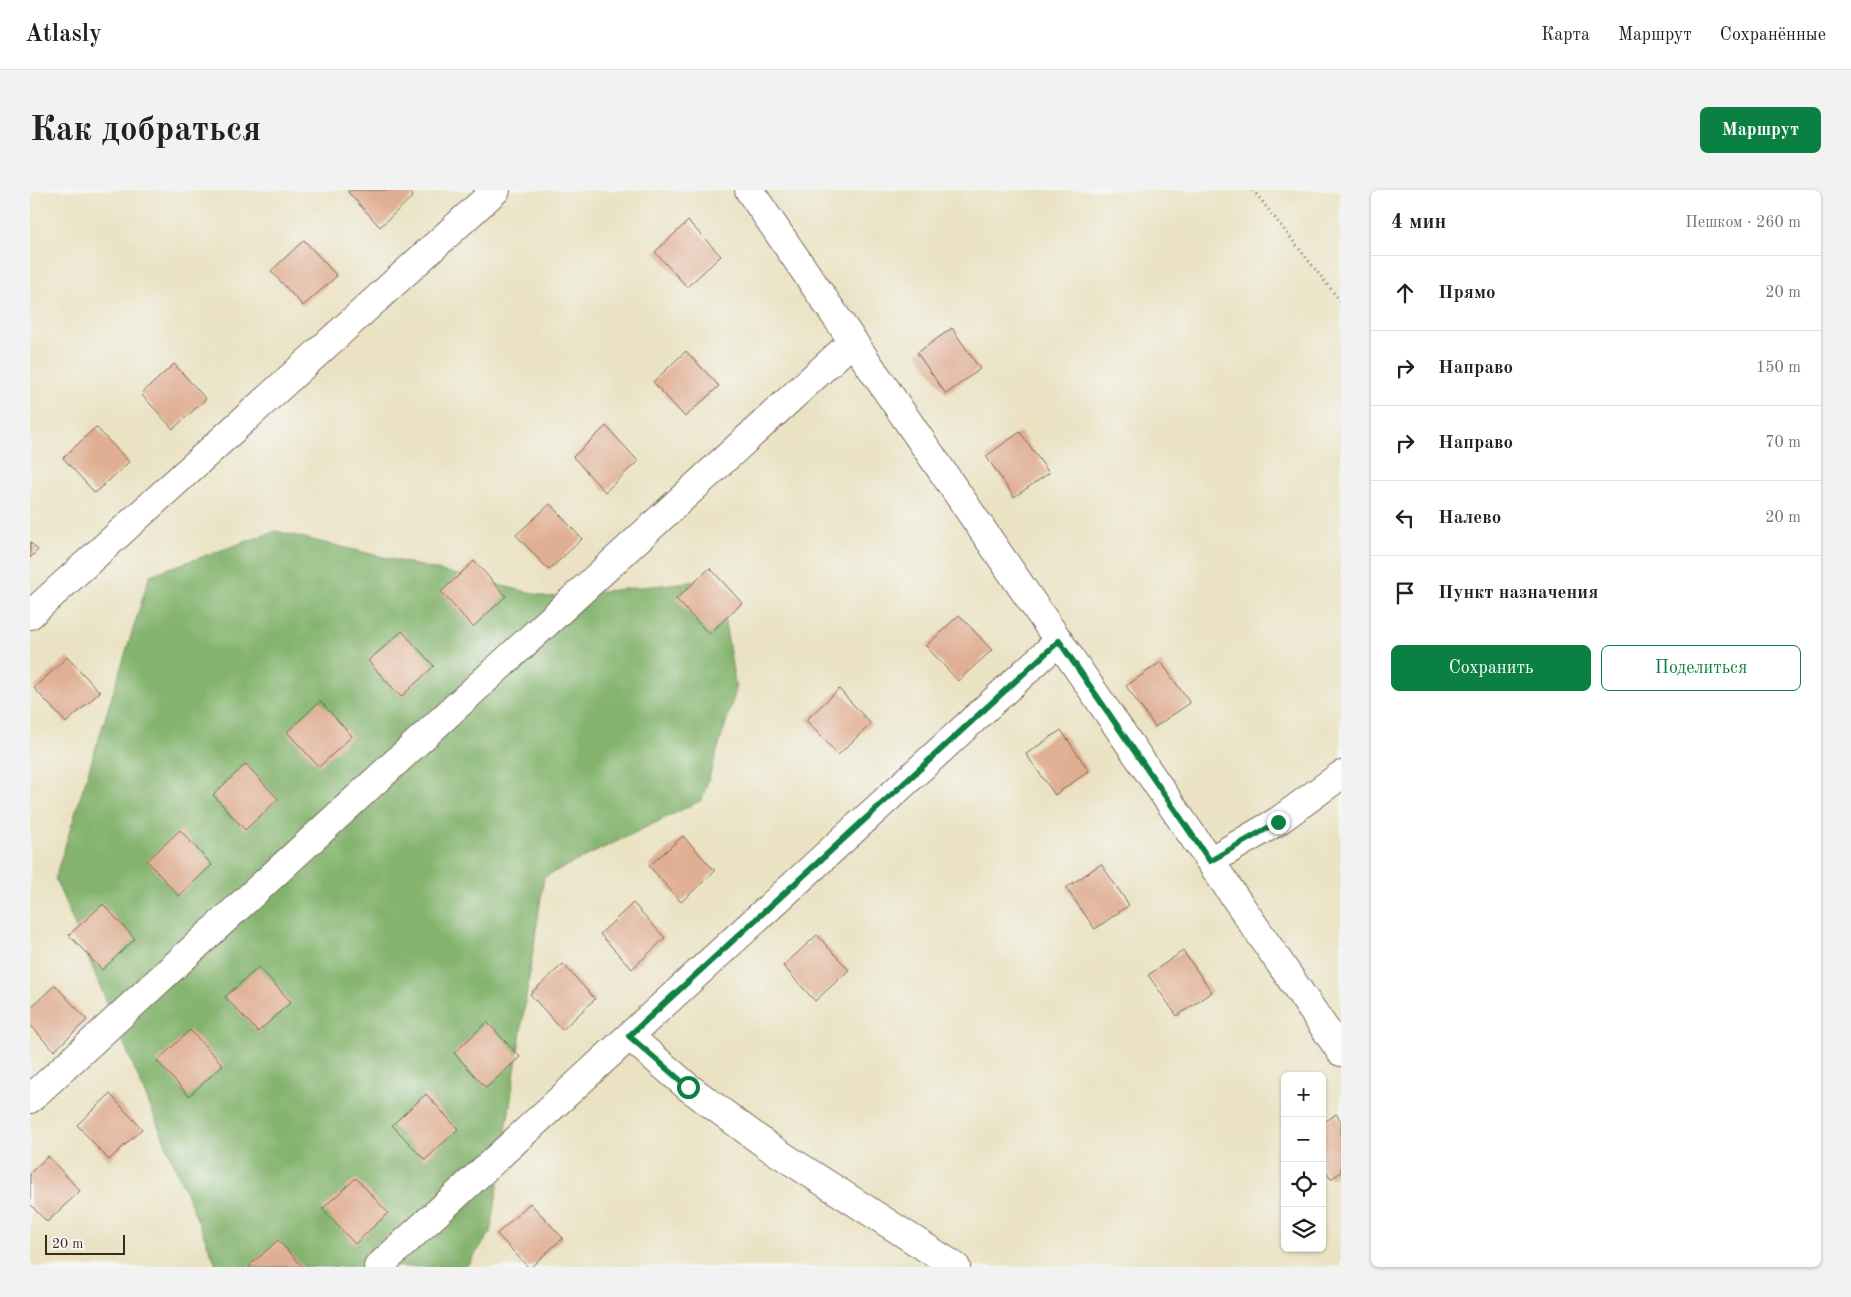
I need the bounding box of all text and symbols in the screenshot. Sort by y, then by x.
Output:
text: Atlasly [25,23,102,47]
text: Карта [1541,26,1590,44]
text: Маршрут [1618,26,1692,44]
text: Сохранённые [1720,26,1826,44]
button: Маршрут [1700,107,1821,153]
text: Как добраться [30,113,261,148]
text: 4 мин [1391,212,1446,233]
text: Пешком · 260 m [1685,215,1801,231]
icon: ahead [1391,279,1419,307]
text: Прямо [1438,284,1496,303]
text: 20 m [1765,285,1801,301]
icon: right [1391,354,1419,382]
text: Направо [1438,359,1513,378]
text: 150 m [1756,360,1801,376]
icon: right [1391,429,1419,457]
text: Направо [1438,434,1513,453]
text: 70 m [1765,435,1801,451]
icon: left [1391,504,1419,532]
text: Налево [1438,509,1501,528]
text: 20 m [1765,510,1801,526]
icon: arrive [1391,579,1419,607]
text: Пункт назначения [1438,584,1598,603]
button: Сохранить [1391,645,1591,691]
button: Поделиться [1601,645,1801,691]
route end [1267,811,1290,834]
map controls [1281,1072,1326,1252]
button: + [1281,1072,1326,1117]
route start [677,1076,700,1099]
button: − [1281,1117,1326,1162]
button: locate [1281,1162,1326,1207]
button: layers [1281,1207,1326,1252]
scale bar [45,1232,125,1255]
text: 20 m [52,1237,83,1251]

